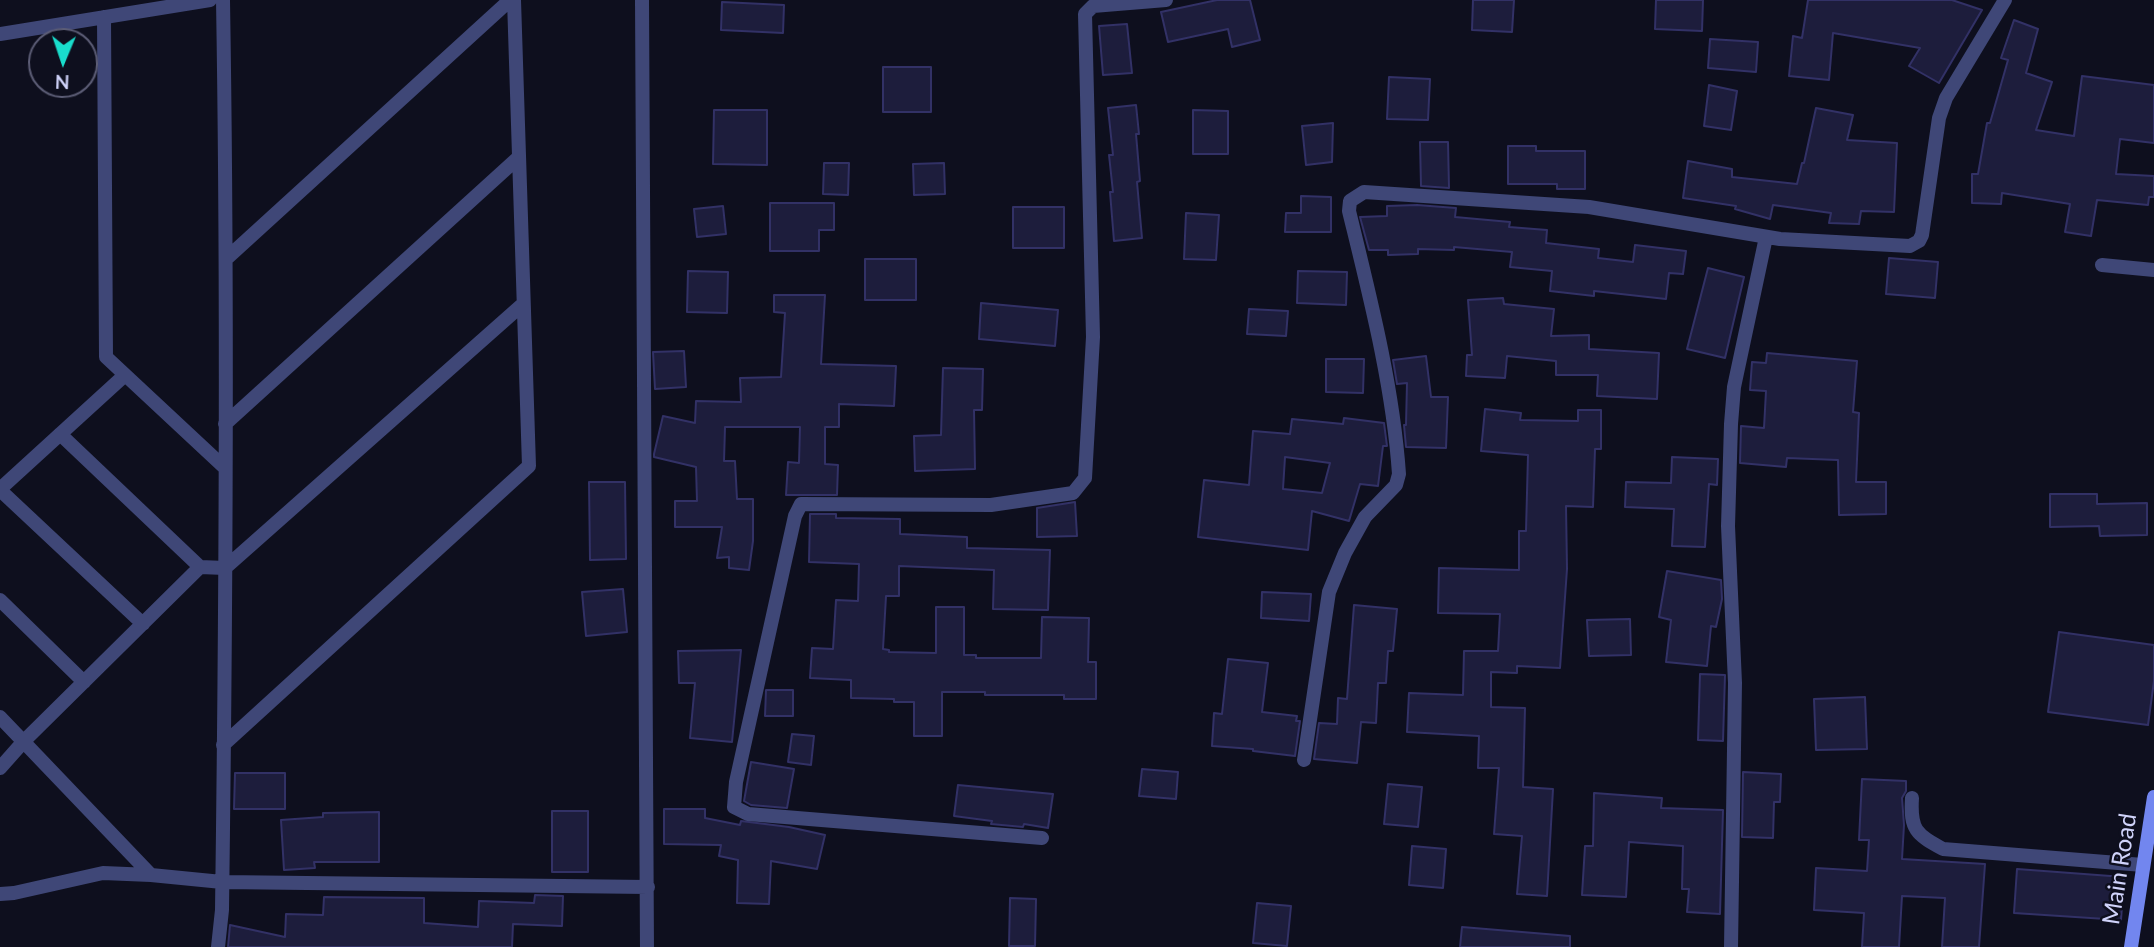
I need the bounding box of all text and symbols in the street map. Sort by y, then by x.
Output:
north arrow [28,28,98,98]
text: N [55,71,70,94]
street label: Main Road [2097,811,2143,927]

